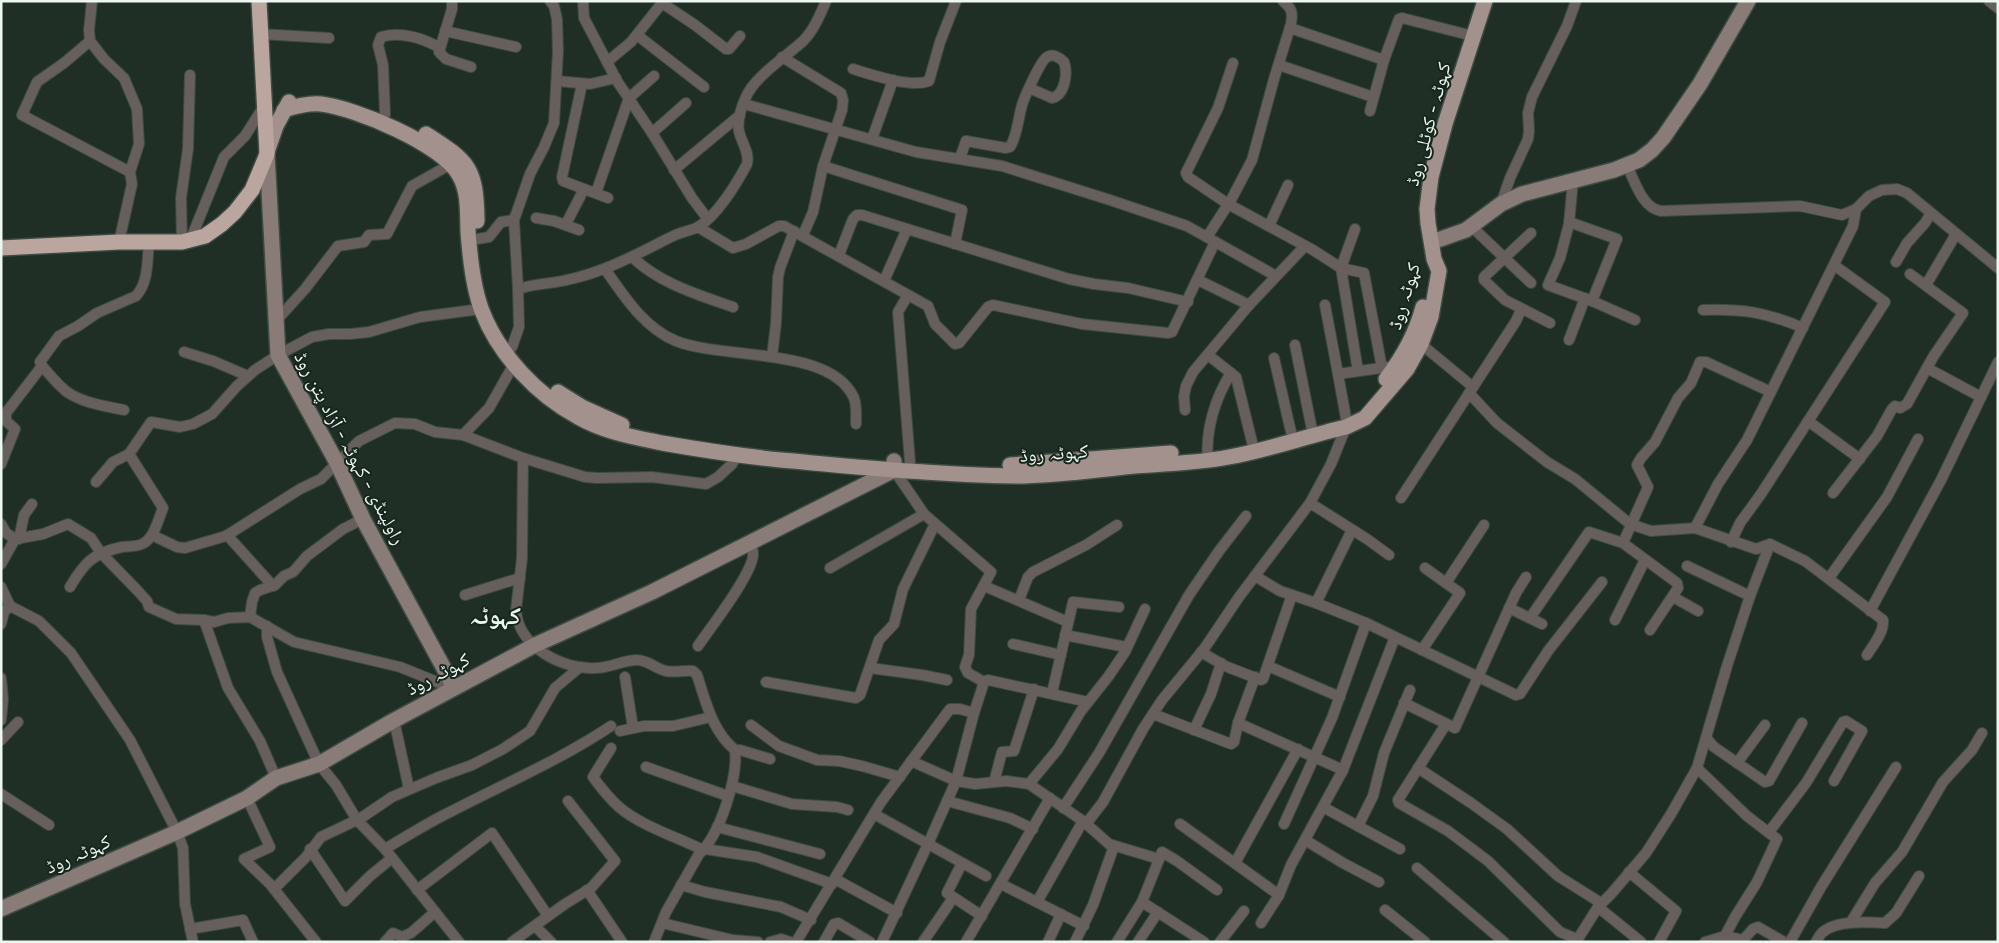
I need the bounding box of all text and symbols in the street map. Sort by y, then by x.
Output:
street label: کہوٹہ - کوٹلی روڈ [1400,59,1457,189]
street label: کہوٹہ روڈ [1382,259,1426,332]
street label: راولپنڈی - کہوٹہ - آزاد پتن روڈ [289,347,411,549]
street label: کہوٹہ روڈ [1019,438,1089,468]
district label: کہوٹہ [469,600,521,631]
street label: کہوٹہ روڈ [402,647,474,701]
street label: کہوٹہ روڈ [42,829,115,879]

